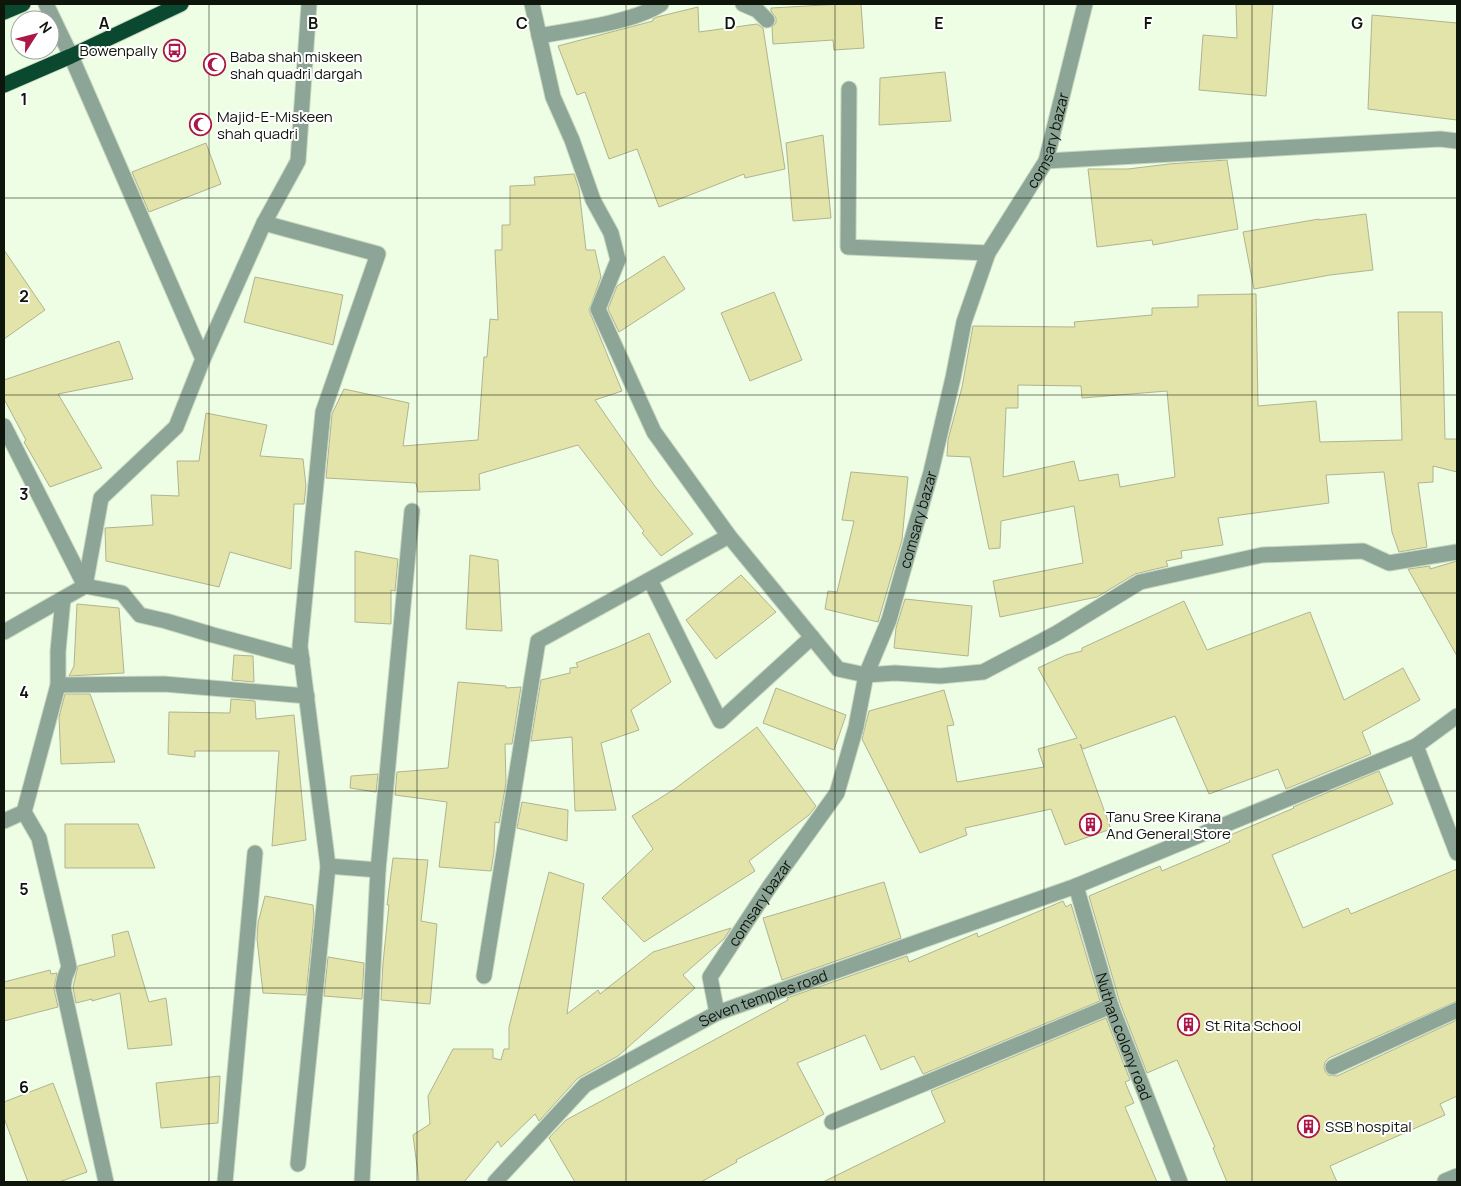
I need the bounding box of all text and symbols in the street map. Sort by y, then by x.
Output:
north arrow [10,10,60,60]
text: A [99,12,110,34]
text: B [308,12,318,34]
text: C [516,12,528,34]
text: D [724,12,736,34]
text: E [934,12,944,34]
text: F [1144,12,1153,34]
text: G [1351,12,1363,34]
text: N [35,17,57,37]
bus stop icon: Bowenpally [162,38,186,62]
place label: Bowenpally [79,40,158,61]
place label: Baba shah miskeen shah quadri dargah [230,46,362,84]
mosque icon: Baba shah miskeen shah quadri dargah [202,53,226,77]
text: 1 [20,88,28,110]
street label: comsary bazar [1021,89,1073,192]
place label: Majid-E-Miskeen shah quadri [217,106,333,144]
mosque icon: Majid-E-Miskeen shah quadri [189,113,213,137]
text: 2 [19,285,29,307]
street label: comsary bazar [894,468,942,571]
text: 3 [19,483,29,505]
text: 4 [19,681,29,703]
place label: Tanu Sree Kirana And General Store [1106,806,1231,844]
building icon: Tanu Sree Kirana And General Store [1078,813,1102,837]
street label: comsary bazar [723,855,797,950]
text: 5 [19,878,29,900]
street label: Seven temples road [695,964,830,1032]
street label: Nuthan colony road [1091,970,1157,1103]
building icon: St Rita School [1177,1013,1201,1037]
place label: St Rita School [1205,1015,1301,1036]
text: 6 [19,1076,29,1098]
building icon: SSB hospital [1297,1114,1321,1138]
place label: SSB hospital [1325,1116,1412,1137]

